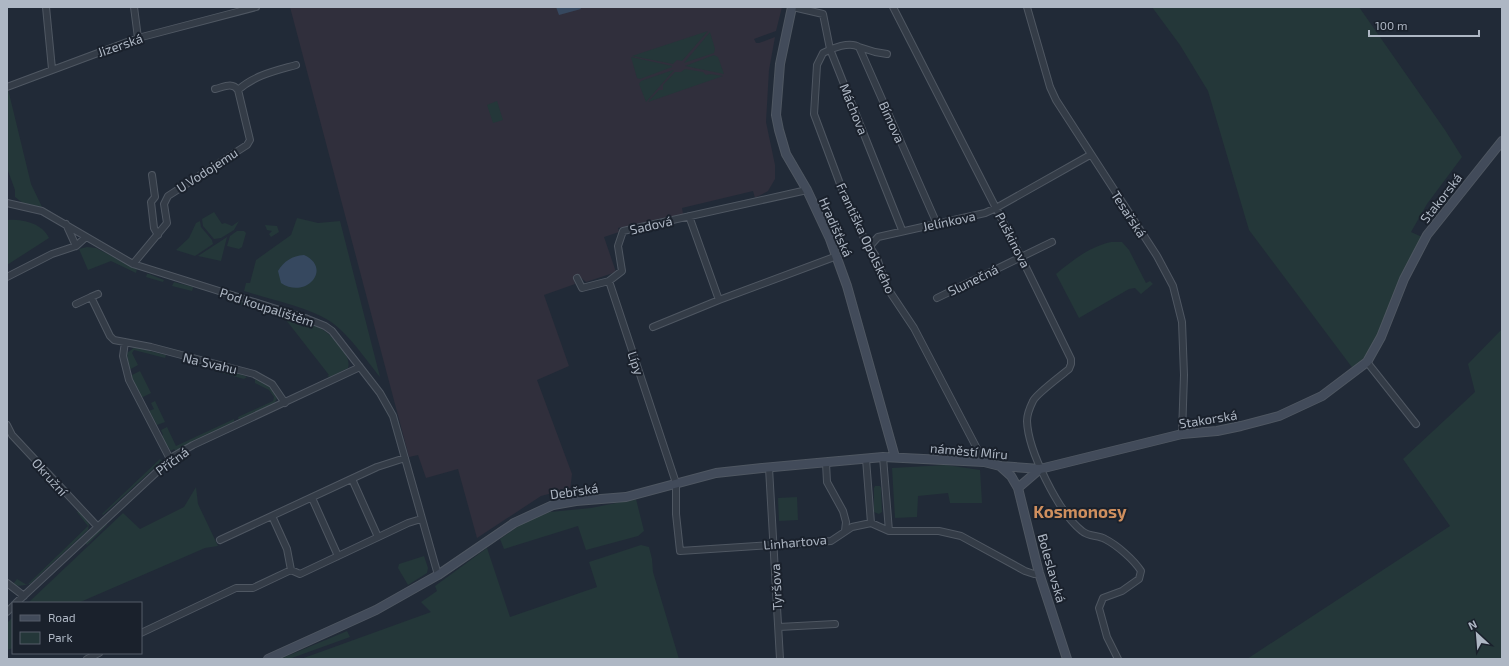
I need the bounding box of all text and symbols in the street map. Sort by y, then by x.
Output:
scale bar [1369,12,1479,38]
text: 100 m [1375,18,1407,32]
street label: Jizerská [95,30,145,60]
street label: Máchova [837,81,871,137]
street label: Bímova [876,99,908,145]
street label: U Vodojemu [173,144,241,196]
street label: Stakorská [1417,170,1465,226]
street label: Františka Opolského [833,180,899,296]
street label: Tesařská [1108,188,1150,240]
street label: Hradišťská [816,195,856,259]
street label: Jelínkova [921,208,977,234]
street label: Puškinova [992,209,1034,271]
street label: Sadová [628,212,674,238]
street label: Slunečná [945,261,1001,299]
street label: Pod koupalištěm [218,284,316,330]
street label: Na Svahu [181,349,239,377]
street label: Lípy [624,349,648,377]
street label: Stakorská [1178,407,1238,431]
street label: náměstí Míru [929,440,1009,462]
street label: Příčná [152,444,192,478]
street label: Okružní [29,455,72,500]
street label: Debřská [549,480,599,502]
district label: Kosmonosy [1033,501,1127,522]
street label: Linhartova [763,531,827,553]
street label: Boleslavská [1035,532,1069,604]
street label: Tyršova [767,563,785,611]
legend [12,602,142,654]
text: Road [48,610,76,624]
north arrow [1457,614,1497,654]
text: N [1466,617,1479,632]
text: Park [48,630,73,644]

